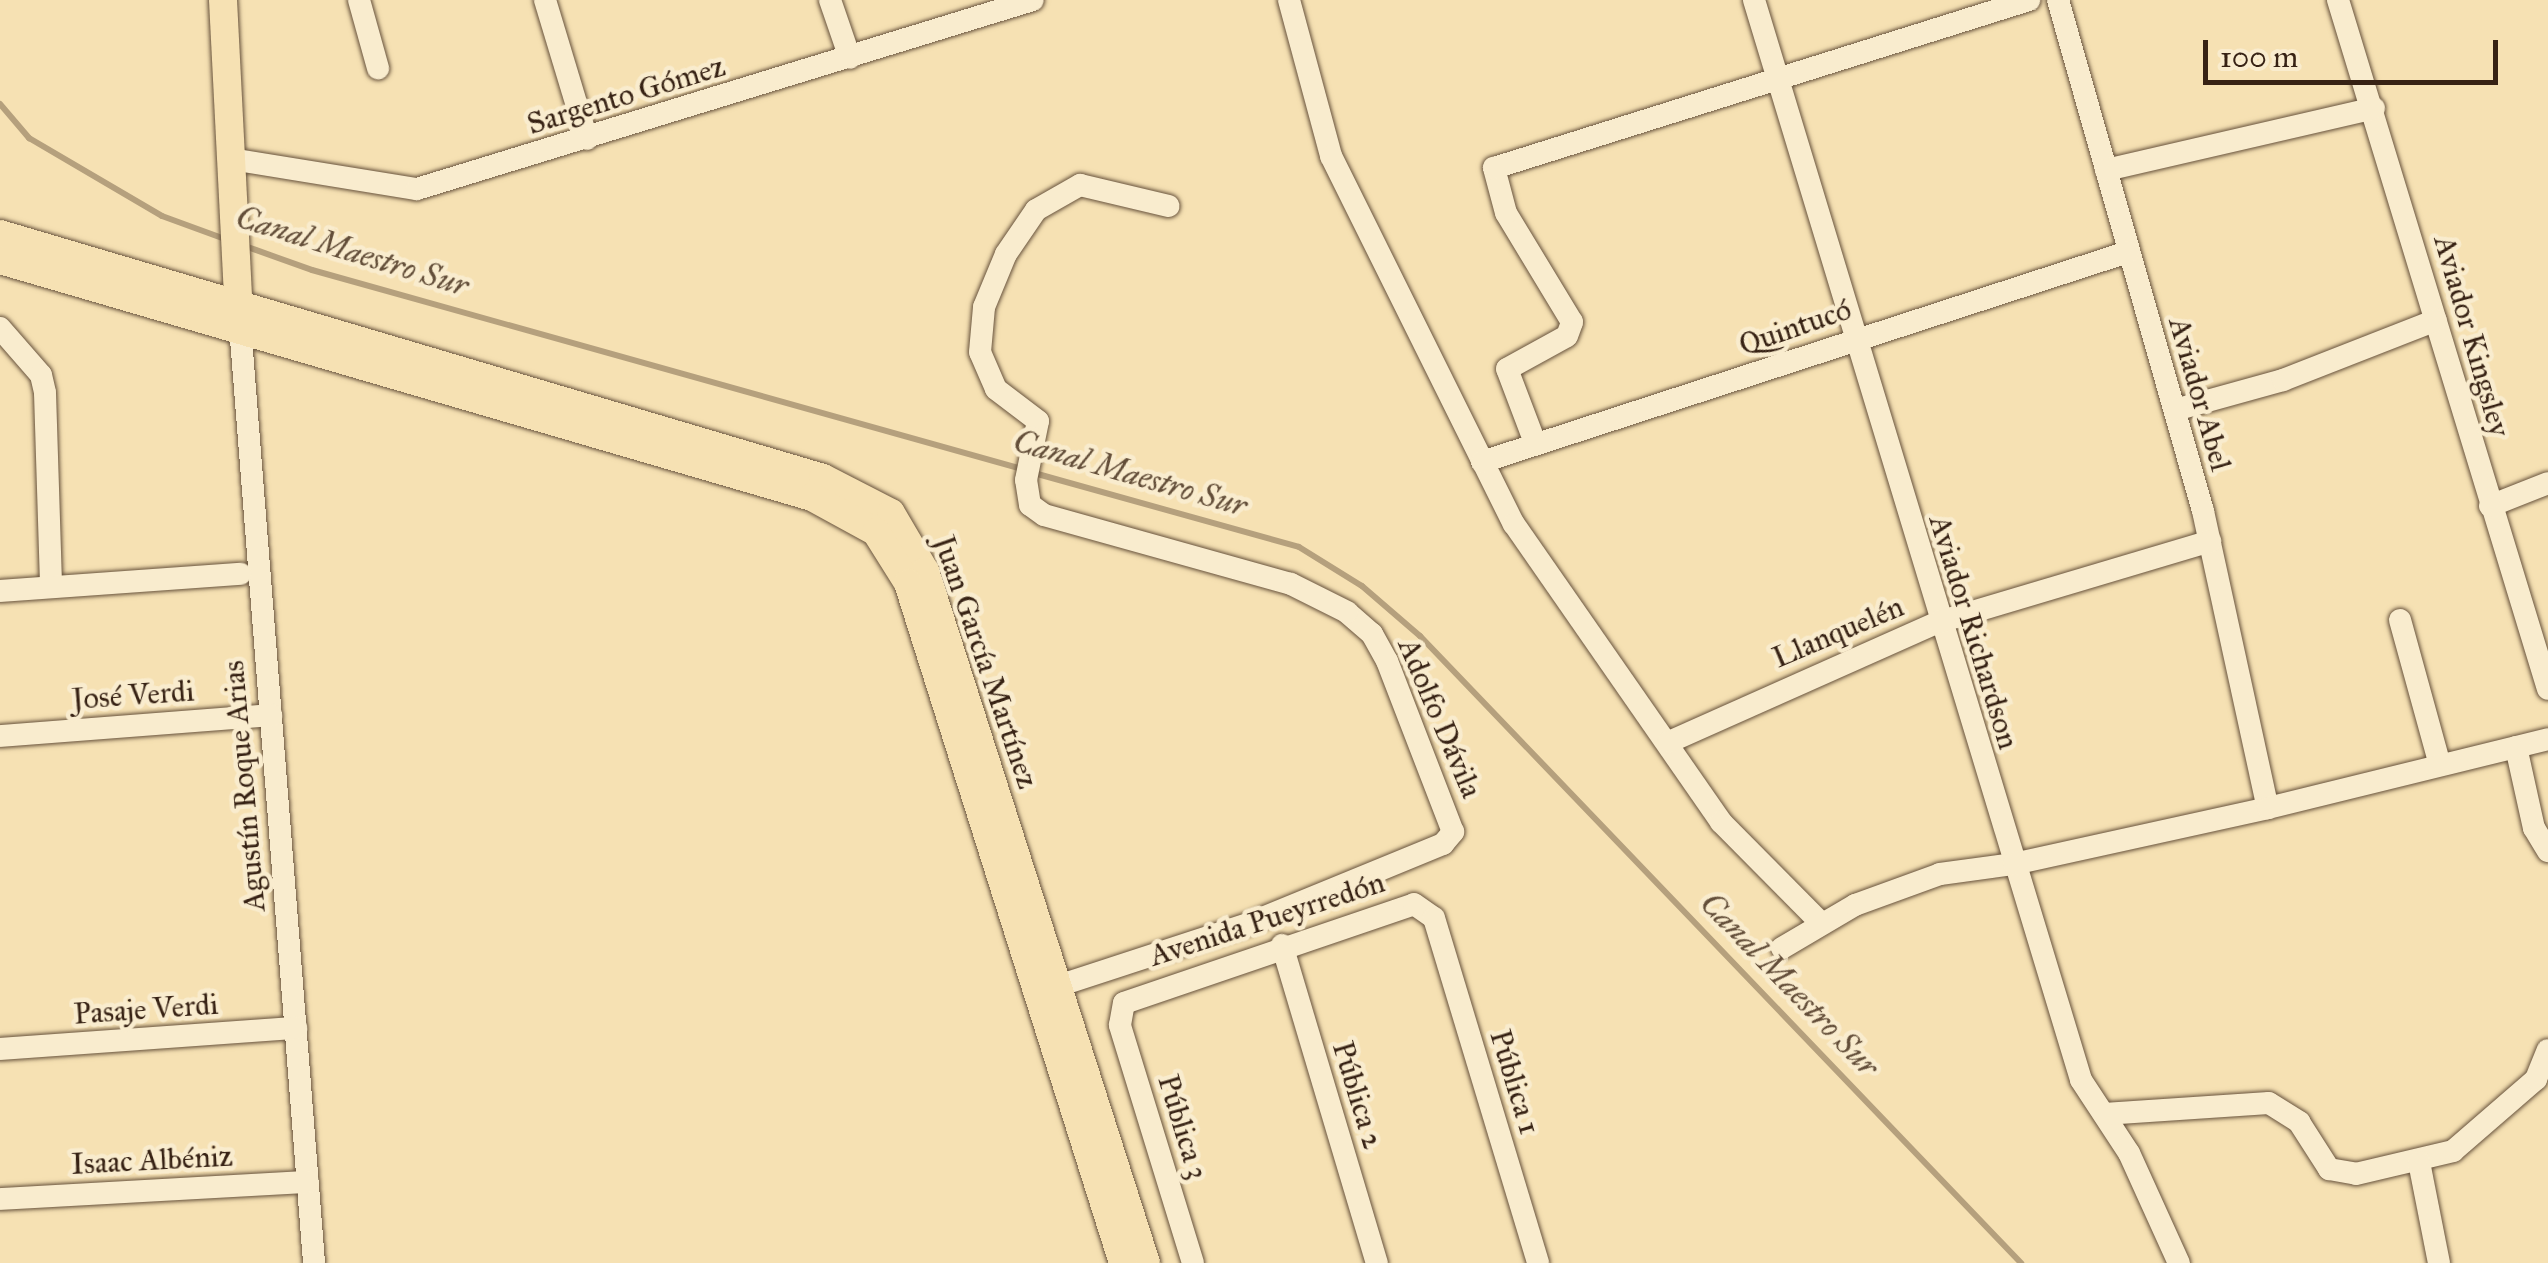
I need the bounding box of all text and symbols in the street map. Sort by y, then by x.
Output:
scale bar [2208,20,2503,82]
text: 100 m [2220,39,2298,75]
street label: Sargento Gómez [523,48,729,142]
water label: Canal Maestro Sur [231,198,473,306]
street label: Aviador Kingsley [2426,231,2518,441]
street label: Quintucó [1734,291,1856,363]
street label: Aviador Abel [2161,313,2239,475]
water label: Canal Maestro Sur [1009,422,1251,526]
street label: Aviador Richardson [1921,511,2027,753]
street label: Juan García Martínez [926,531,1046,793]
street label: Llanquelén [1767,588,1909,676]
street label: Adolfo Dávila [1390,633,1490,803]
street label: Agustín Roque Arias [215,659,273,913]
street label: José Verdi [71,673,195,717]
street label: Avenida Pueyrredón [1145,864,1389,974]
water label: Canal Maestro Sur [1691,885,1887,1085]
street label: Pasaje Verdi [73,986,219,1032]
street label: Pública 1 [1482,1025,1548,1139]
street label: Pública 2 [1325,1037,1391,1153]
street label: Pública 3 [1150,1070,1216,1184]
street label: Isaac Albéniz [70,1138,234,1182]

